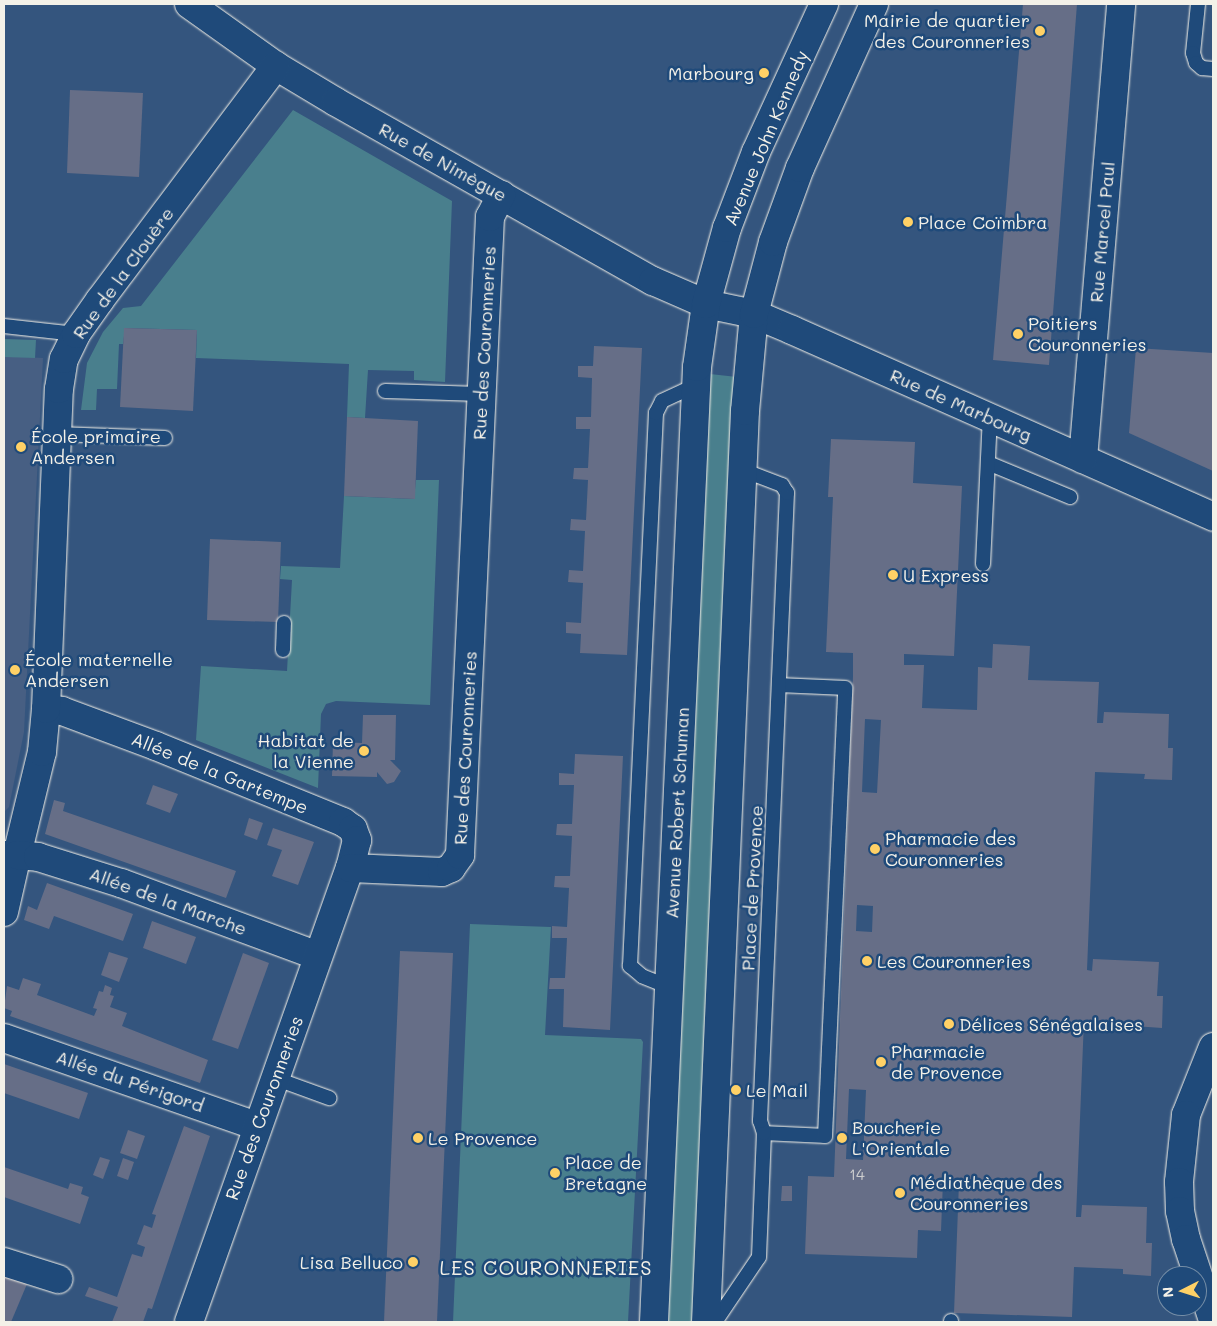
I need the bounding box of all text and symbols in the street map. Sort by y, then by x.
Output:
place label: Mairie de quartier des Couronneries [864,10,1030,52]
marker: Mairie de quartier des Couronneries [1034,25,1046,37]
street label: Avenue John Kennedy [719,47,813,229]
place label: Marbourg [668,62,754,84]
marker: Marbourg [758,67,770,79]
street label: Rue de Nimègue [375,118,511,206]
street label: Rue Marcel Paul [1085,161,1119,303]
street label: Rue de la Clouère [68,203,178,343]
place label: Place Coïmbra [918,211,1047,233]
marker: Place Coïmbra [902,216,914,228]
street label: Rue des Couronneries [468,246,500,440]
place label: Poitiers Couronneries [1028,313,1147,356]
marker: Poitiers Couronneries [1012,328,1024,340]
street label: Rue de Marbourg [887,364,1035,446]
place label: École primaire Andersen [31,426,161,468]
marker: École primaire Andersen [15,441,27,453]
place label: U Express [903,564,989,586]
marker: U Express [887,569,899,581]
place label: École maternelle Andersen [25,649,173,692]
street label: Rue des Couronneries [449,651,481,845]
marker: École maternelle Andersen [9,664,21,676]
street label: Avenue Robert Schuman [661,707,693,919]
street label: Allée de la Gartempe [129,728,311,818]
place label: Habitat de la Vienne [258,730,354,772]
marker: Habitat de la Vienne [358,745,370,757]
street label: Place de Provence [737,805,767,971]
place label: Pharmacie des Couronneries [885,828,1016,871]
marker: Pharmacie des Couronneries [869,843,881,855]
street label: Allée de la Marche [86,862,250,940]
place label: Les Couronneries [877,950,1031,972]
marker: Les Couronneries [861,955,873,967]
street label: Rue des Couronneries [221,1013,307,1203]
place label: Délices Sénégalaises [959,1013,1143,1035]
marker: Délices Sénégalaises [943,1018,955,1030]
place label: Pharmacie de Provence [891,1041,1002,1084]
street label: Allée du Périgord [53,1046,207,1116]
marker: Pharmacie de Provence [875,1056,887,1068]
place label: Le Mail [746,1079,808,1101]
marker: Le Mail [730,1084,742,1096]
place label: Boucherie L'Orientale [852,1117,950,1160]
place label: Le Provence [428,1127,537,1149]
marker: Le Provence [412,1132,424,1144]
marker: Boucherie L'Orientale [836,1132,848,1144]
place label: Place de Bretagne [565,1152,647,1194]
house number: 14 [849,1166,865,1184]
marker: Place de Bretagne [549,1167,561,1179]
place label: Médiathèque des Couronneries [910,1172,1062,1214]
marker: Médiathèque des Couronneries [894,1187,906,1199]
place label: Lisa Belluco [300,1251,403,1273]
district label: LES COURONNERIES [437,1255,655,1279]
marker: Lisa Belluco [407,1256,419,1268]
north arrow [1157,1266,1207,1316]
text: N [1158,1286,1177,1298]

